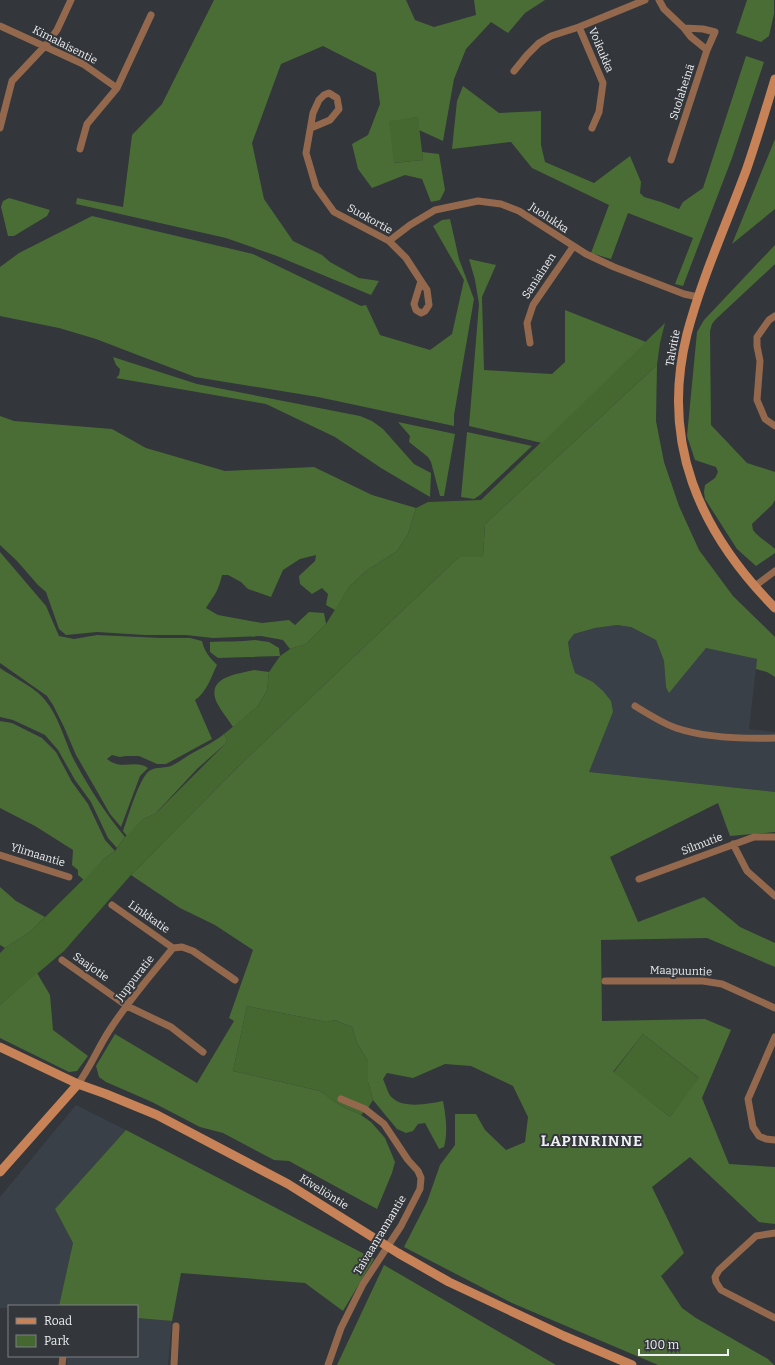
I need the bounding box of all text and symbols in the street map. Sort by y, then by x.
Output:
street label: Kimalaisentie [30,23,100,67]
street label: Voikukka [586,26,616,74]
street label: Suolaheinä [667,63,697,121]
street label: Juolukka [526,200,571,236]
street label: Suokortie [345,201,395,237]
street label: Saniainen [519,251,559,301]
street label: Talvitie [663,329,683,367]
street label: Silmutie [679,830,725,858]
street label: Ylimaantie [9,841,67,869]
street label: Linkkatie [126,898,172,936]
street label: Saajotie [70,950,112,984]
street label: Juppuratie [113,953,157,1004]
street label: Maapuuntie [650,963,712,979]
district label: LAPINRINNE [541,1132,643,1150]
street label: Kiveliöntie [297,1172,351,1212]
street label: Taivaanrannantie [351,1193,409,1277]
legend [8,1305,138,1357]
text: Road [44,1314,72,1328]
scale bar [639,1331,728,1357]
text: Park [44,1334,70,1348]
text: 100 m [645,1338,680,1352]

